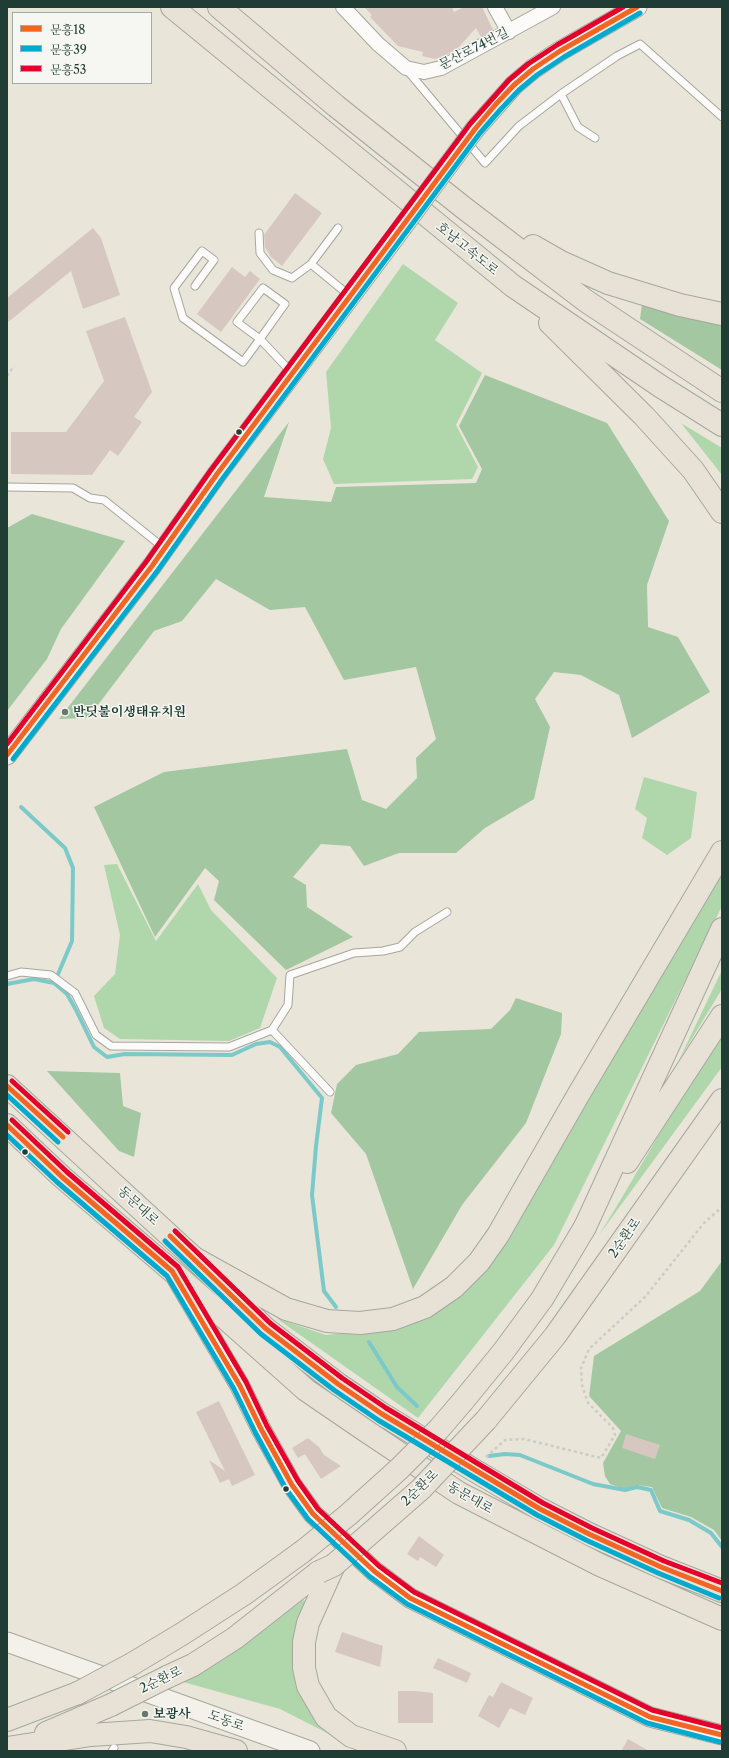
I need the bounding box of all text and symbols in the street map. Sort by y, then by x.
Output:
legend [12,12,152,84]
text: 문흥18 [50,22,85,37]
street label: 문산로74번길 [436,25,512,73]
text: 문흥39 [50,42,87,57]
text: 문흥53 [50,62,86,77]
street label: 호남고속도로 [433,219,501,279]
unlabelled marker [234,427,244,437]
place label: 반딧불이생태유치원 [73,704,186,720]
marker: 반딧불이생태유치원 [60,707,70,717]
unlabelled marker [20,1147,30,1157]
street label: 동문대로 [114,1183,162,1229]
street label: 2순환로 [606,1215,644,1261]
street label: 2순환로 [398,1467,442,1509]
street label: 동문대로 [444,1479,496,1517]
unlabelled marker [281,1484,291,1494]
street label: 2순환로 [137,1663,185,1697]
place label: 보광사 [153,1706,191,1722]
street label: 도동로 [206,1707,246,1735]
marker: 보광사 [140,1709,150,1719]

